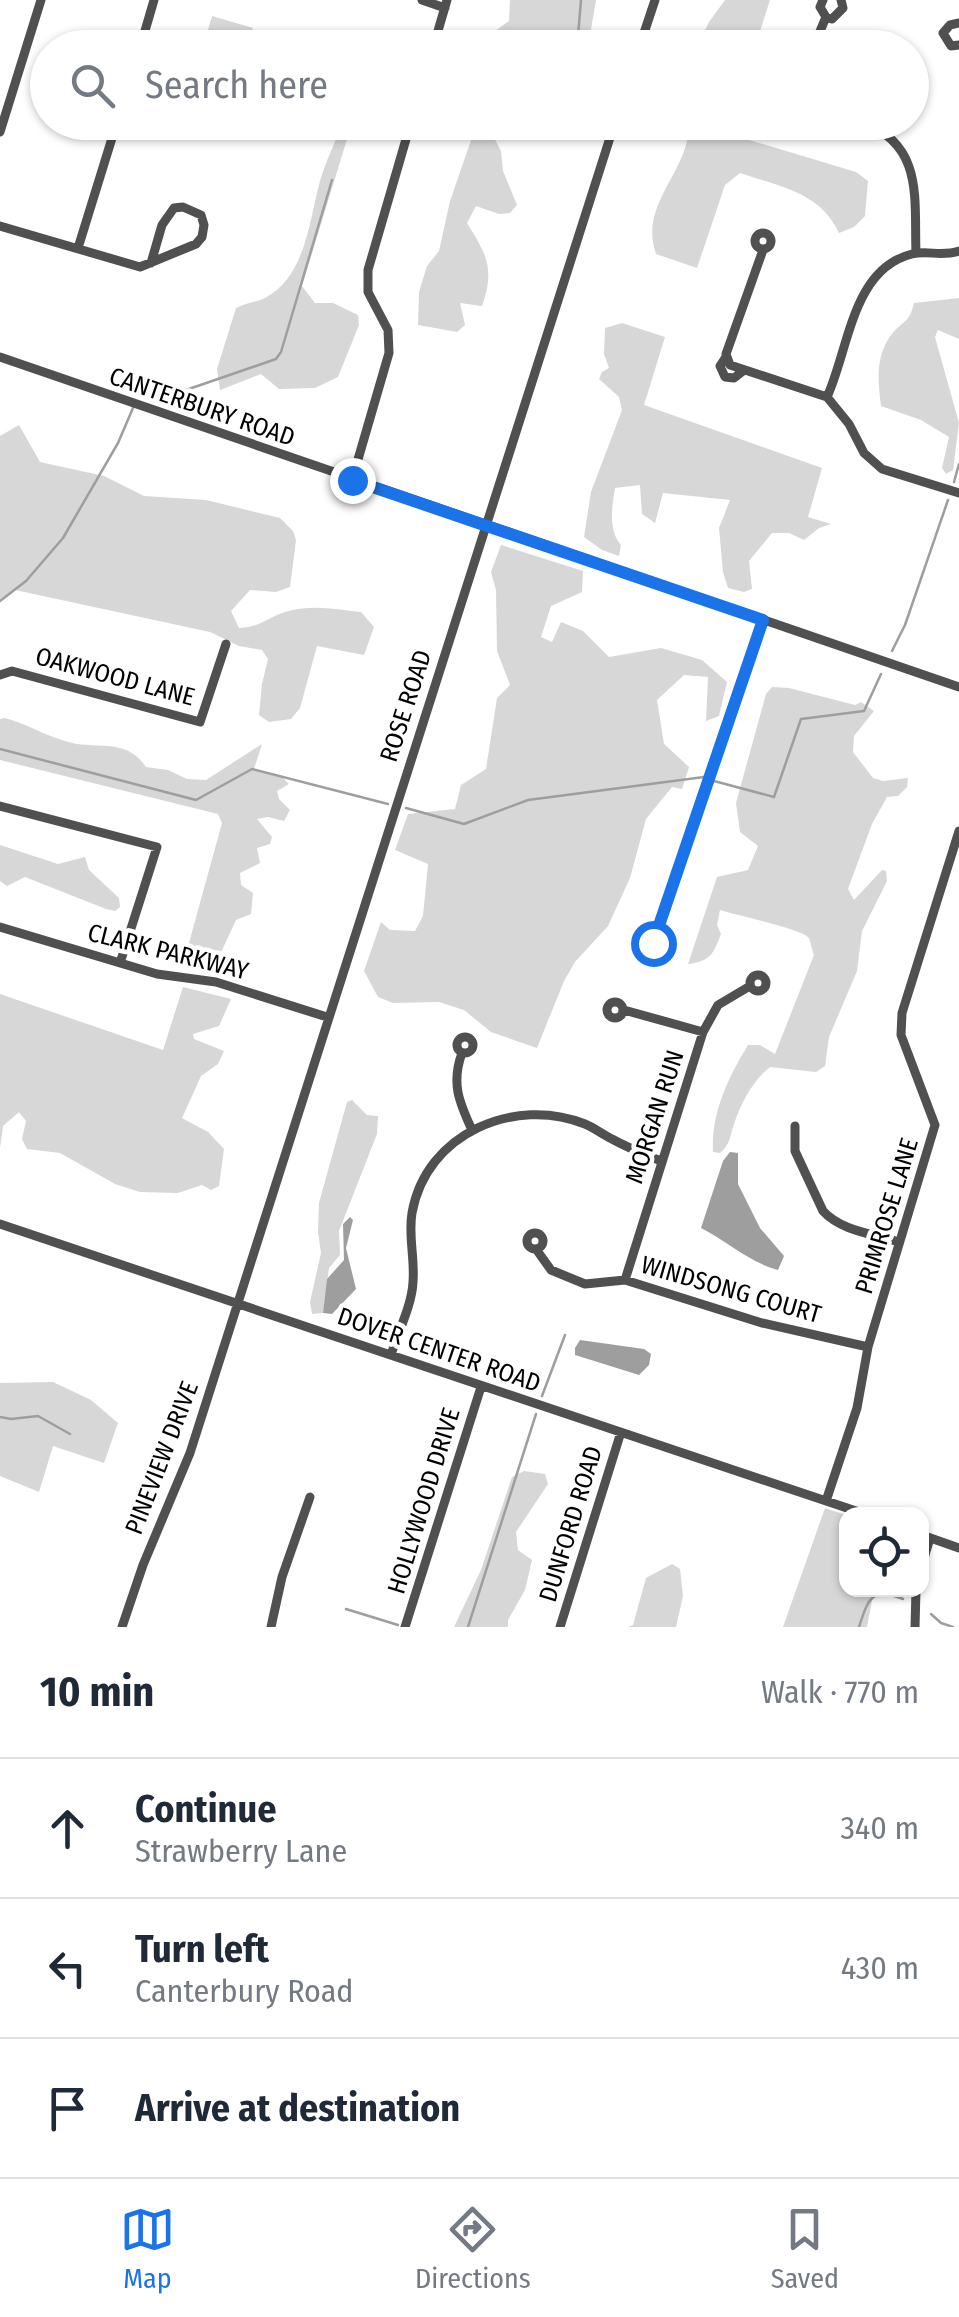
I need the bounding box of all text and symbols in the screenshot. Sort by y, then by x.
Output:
search box [30,30,929,140]
icon: search [65,58,120,113]
text: Search here [145,62,328,108]
street label: CANTERBURY ROAD [105,361,299,453]
route end [330,458,376,504]
street label: OAKWOOD LANE [32,641,198,713]
street label: ROSE ROAD [374,646,438,766]
street label: CLARK PARKWAY [85,918,252,987]
route start [631,921,677,967]
street label: MORGAN RUN [619,1047,691,1187]
street label: PRIMROSE LANE [849,1135,925,1297]
street label: WINDSONG COURT [638,1250,825,1330]
street label: DOVER CENTER ROAD [333,1301,545,1399]
street label: PINEVIEW DRIVE [119,1377,205,1539]
street label: HOLLYWOOD DRIVE [381,1404,467,1598]
street label: DUNFORD ROAD [533,1443,609,1605]
map controls [839,1507,929,1597]
button: locate [839,1507,929,1597]
text: 10 min [40,1667,154,1717]
text: Walk · 770 m [761,1673,919,1711]
text: Continue [135,1786,276,1832]
icon: ahead [40,1801,95,1856]
text: 340 m [840,1809,919,1847]
text: Strawberry Lane [135,1832,347,1870]
text: Turn left [135,1926,269,1972]
icon: left [40,1941,95,1996]
text: 430 m [841,1949,919,1987]
text: Canterbury Road [135,1972,354,2010]
icon: arrive [40,2081,95,2136]
text: Arrive at destination [135,2085,460,2131]
tab: Map [120,2202,175,2295]
tab: Directions [415,2202,531,2295]
tab: Saved [771,2202,839,2295]

